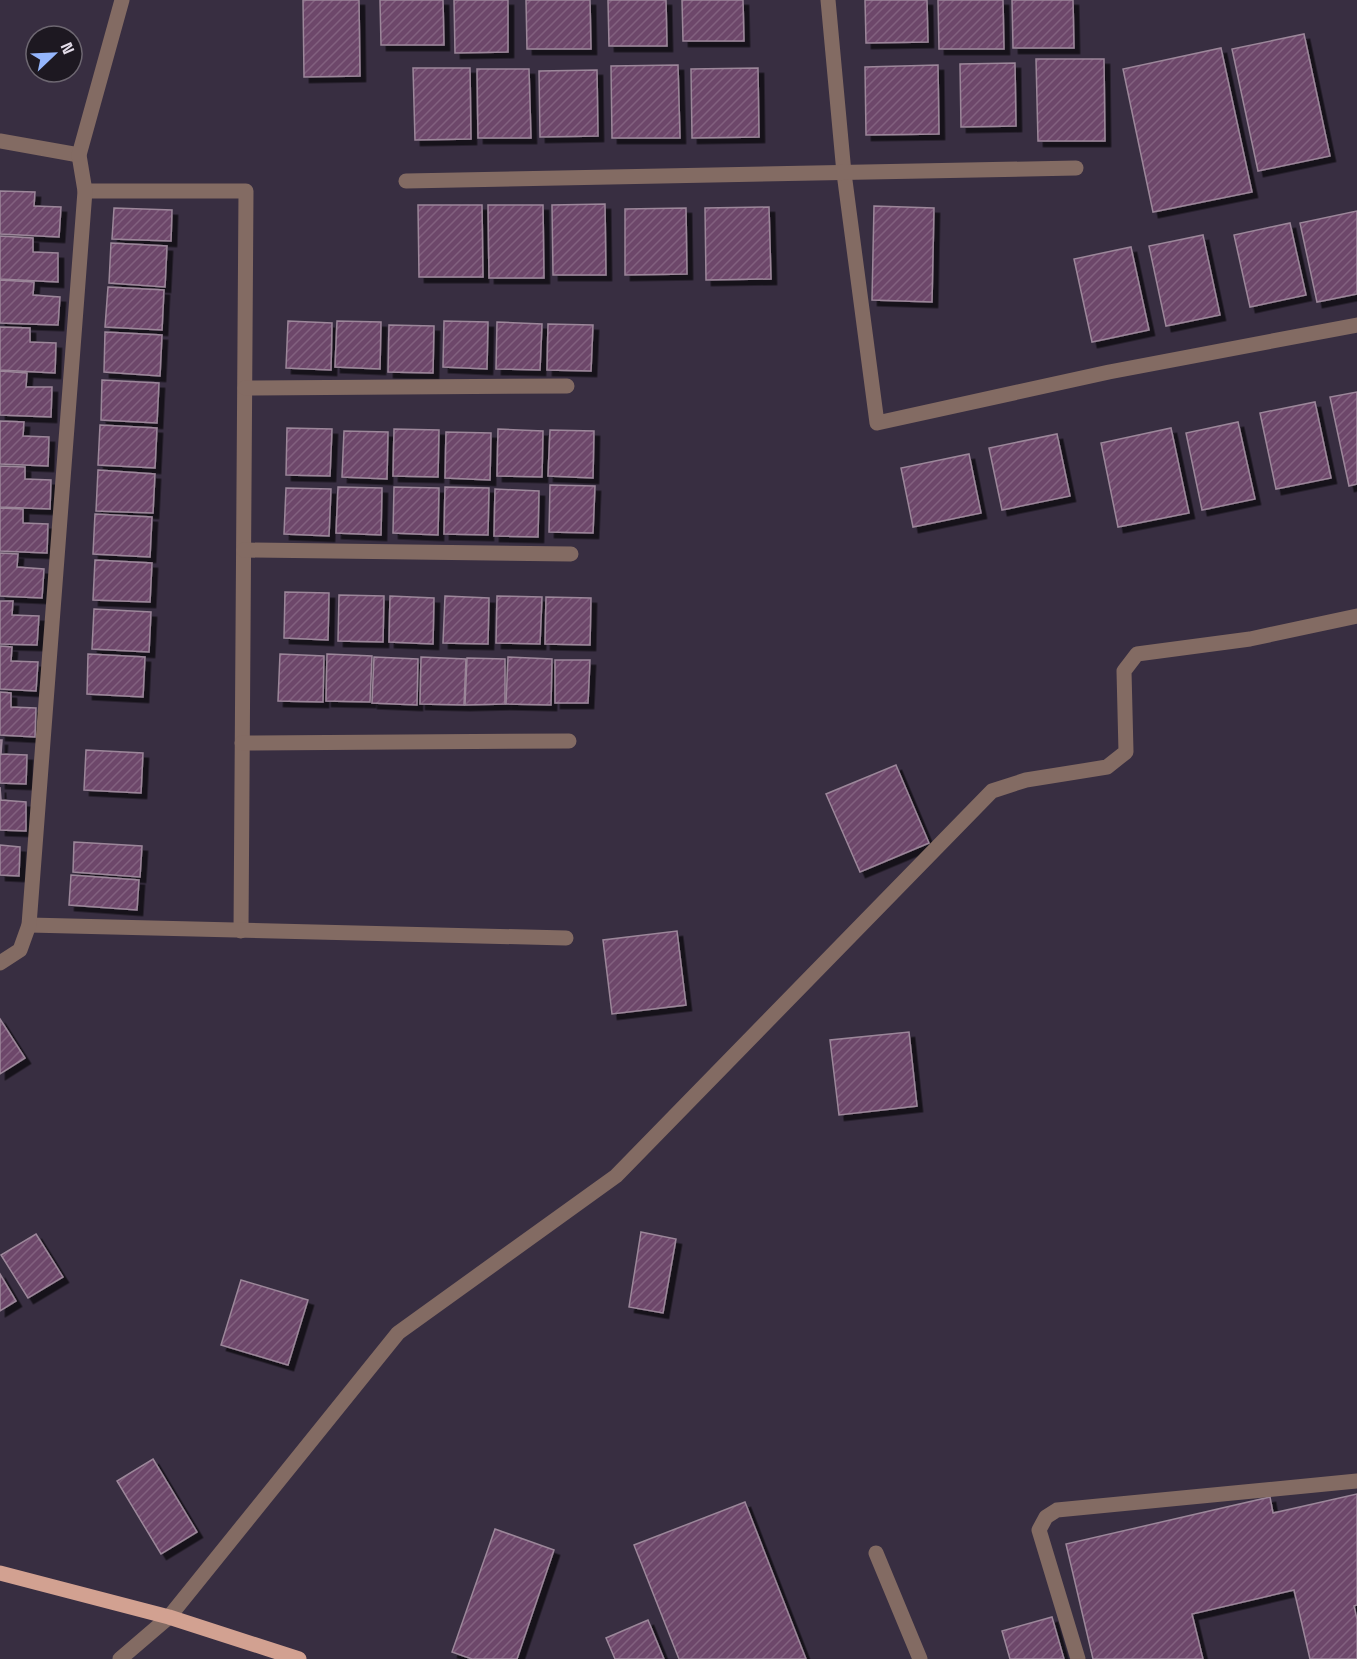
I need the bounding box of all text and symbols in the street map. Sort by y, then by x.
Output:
north arrow [24,24,84,84]
text: N [56,39,79,57]

